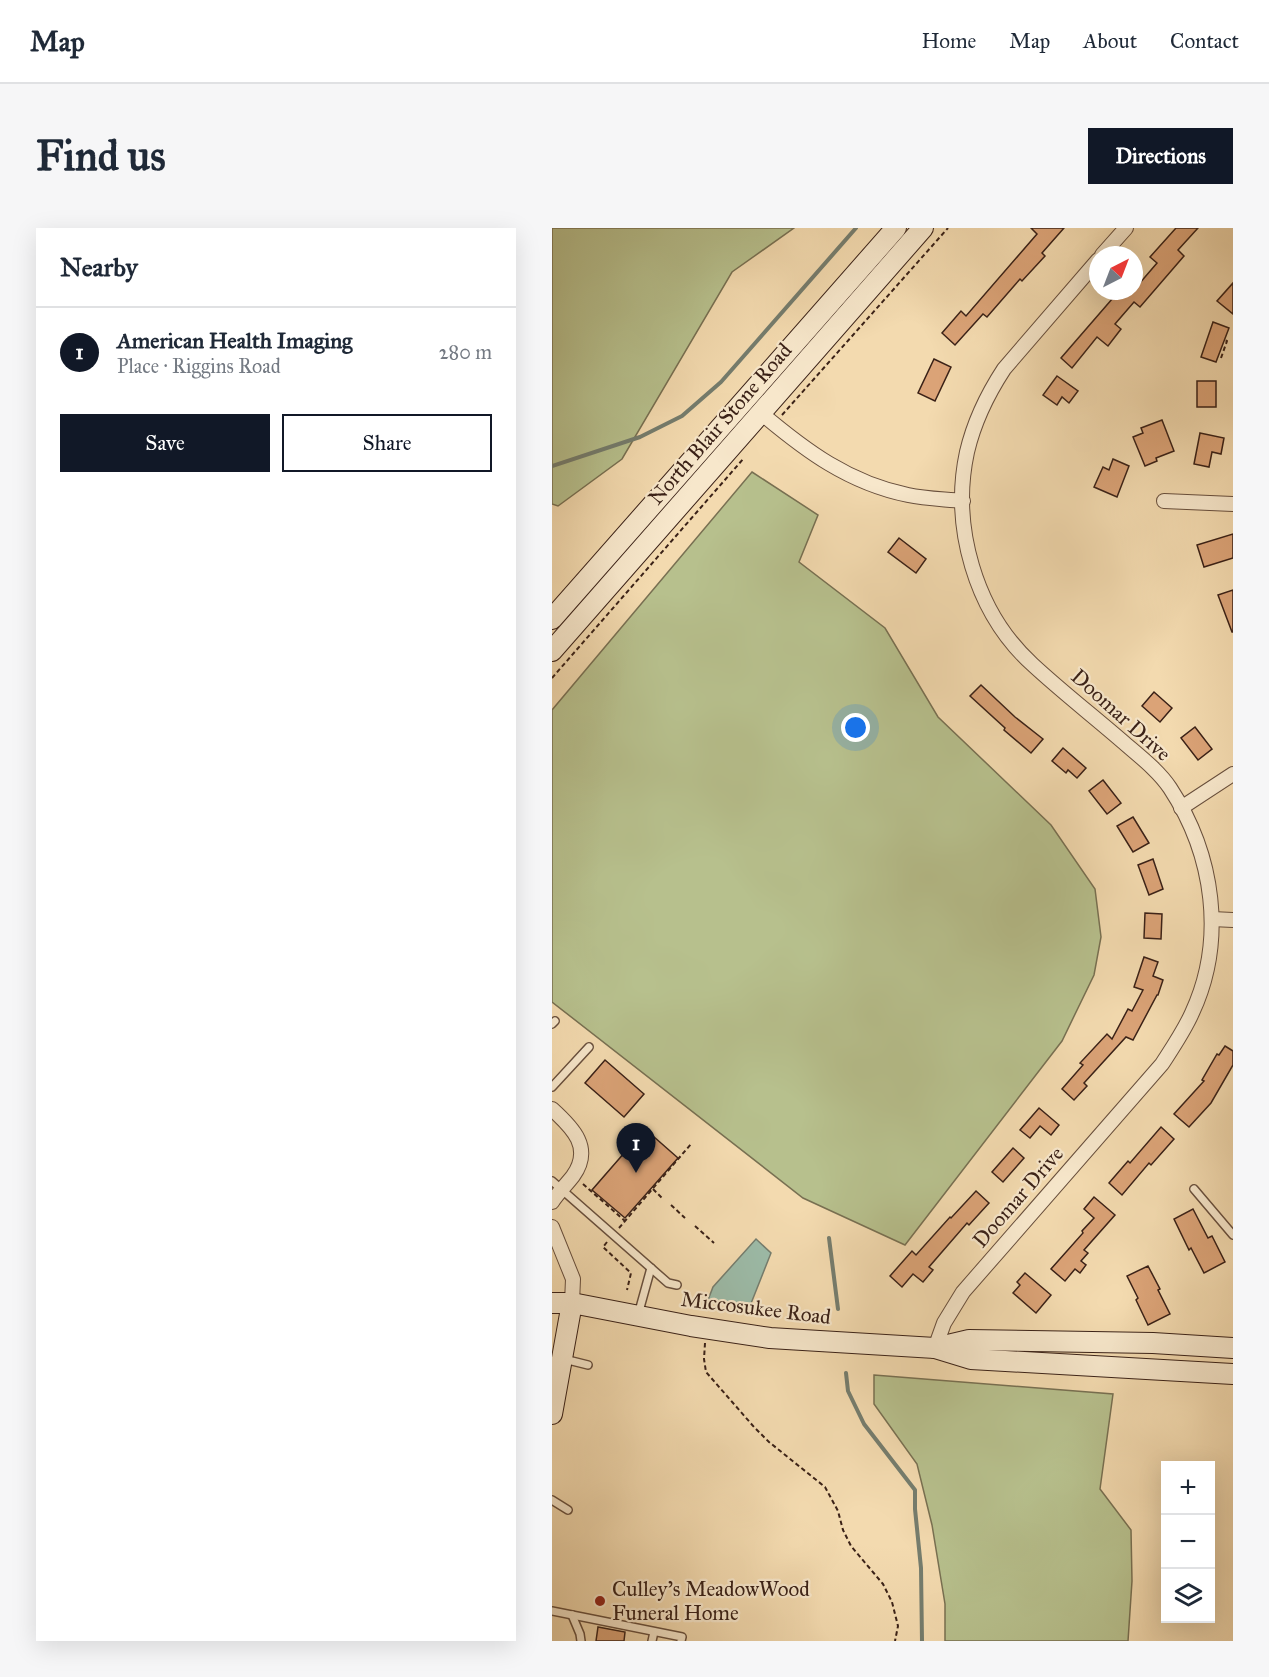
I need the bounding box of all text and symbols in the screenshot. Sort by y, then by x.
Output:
text: Map [30,24,85,59]
text: Home [921,28,976,54]
text: Map [1009,28,1050,54]
text: About [1083,28,1137,54]
text: Contact [1170,28,1239,54]
button: Directions [1088,128,1233,184]
text: Find us [36,130,166,182]
north arrow [1089,246,1143,300]
text: Nearby [60,251,138,283]
text: American Health Imaging [117,327,352,354]
street label: North Blair Stone Road [643,337,798,510]
text: 1 [76,340,83,364]
text: 280 m [439,340,492,364]
text: Place · Riggins Road [117,354,281,378]
button: Save [60,414,270,472]
button: Share [282,414,492,472]
street label: Doomar Drive [1066,663,1176,767]
your location [841,713,870,742]
pin: 1 [616,1124,656,1173]
street label: Doomar Drive [967,1141,1069,1253]
street label: Miccosukee Road [679,1286,833,1330]
map controls [1161,1461,1215,1623]
button: + [1161,1461,1215,1515]
button: − [1161,1515,1215,1569]
button: layers [1161,1569,1215,1623]
place label: Culley's MeadowWood Funeral Home [612,1576,810,1626]
marker: Culley's MeadowWood Funeral Home [593,1594,607,1608]

